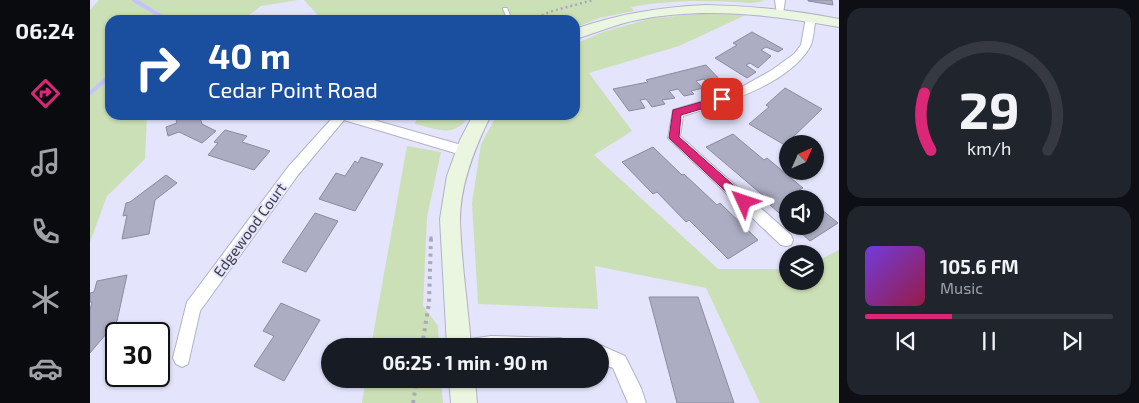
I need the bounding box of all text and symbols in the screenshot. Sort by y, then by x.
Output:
text: 06:24 [15,17,75,43]
text: 40 m [208,34,291,76]
icon: right [125,35,190,100]
icon: directions [28,76,63,111]
text: Cedar Point Road [208,76,378,102]
text: 29 [959,77,1019,139]
pin [701,78,743,120]
icon: arrive [708,85,736,113]
north arrow [779,135,824,180]
map controls [779,135,824,290]
text: km/h [967,137,1011,159]
icon: music [28,145,63,180]
position arrow [717,175,769,227]
street label: Edgewood Court [209,179,290,280]
button: sound [779,190,824,235]
icon: phone [28,214,63,249]
button: layers [779,245,824,290]
text: 105.6 FM [940,255,1019,278]
text: Music [940,278,983,297]
icon: climate [28,282,63,317]
speed limit sign: 30 [105,322,170,387]
icon: previous [892,327,920,355]
icon: pause [975,327,1003,355]
icon: next [1058,327,1086,355]
icon: car [28,351,63,386]
text: 06:25 · 1 min · 90 m [382,351,548,374]

